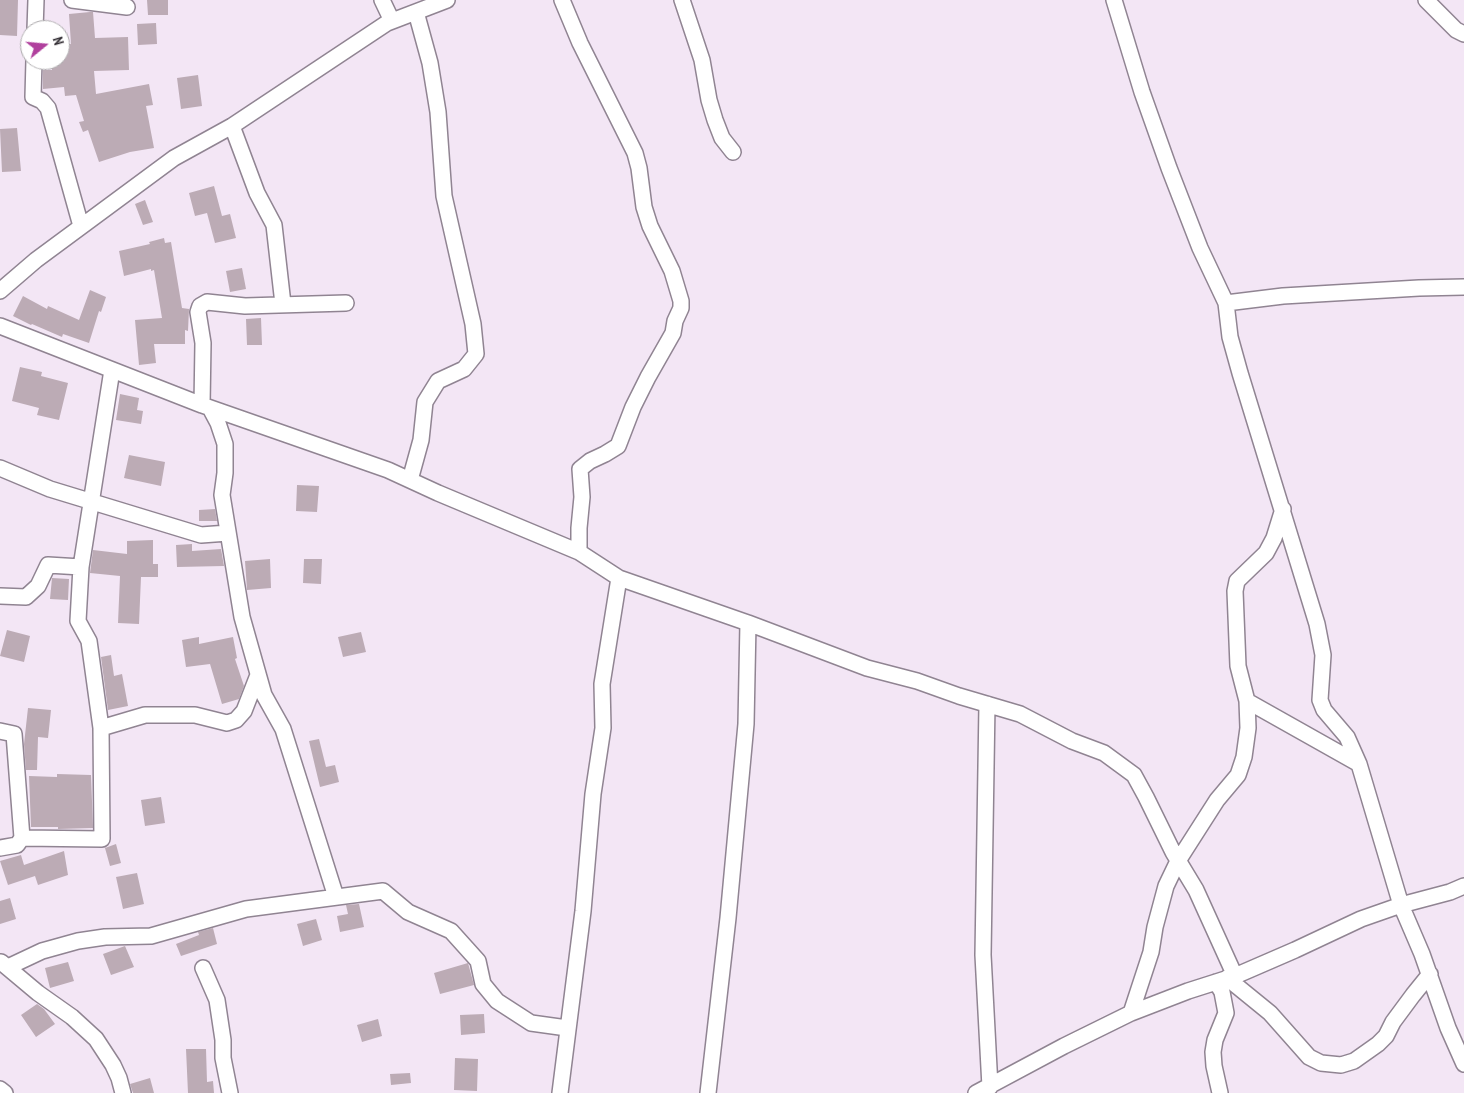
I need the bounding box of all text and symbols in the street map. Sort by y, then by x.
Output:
north arrow [20,20,70,70]
text: N [49,35,68,47]

